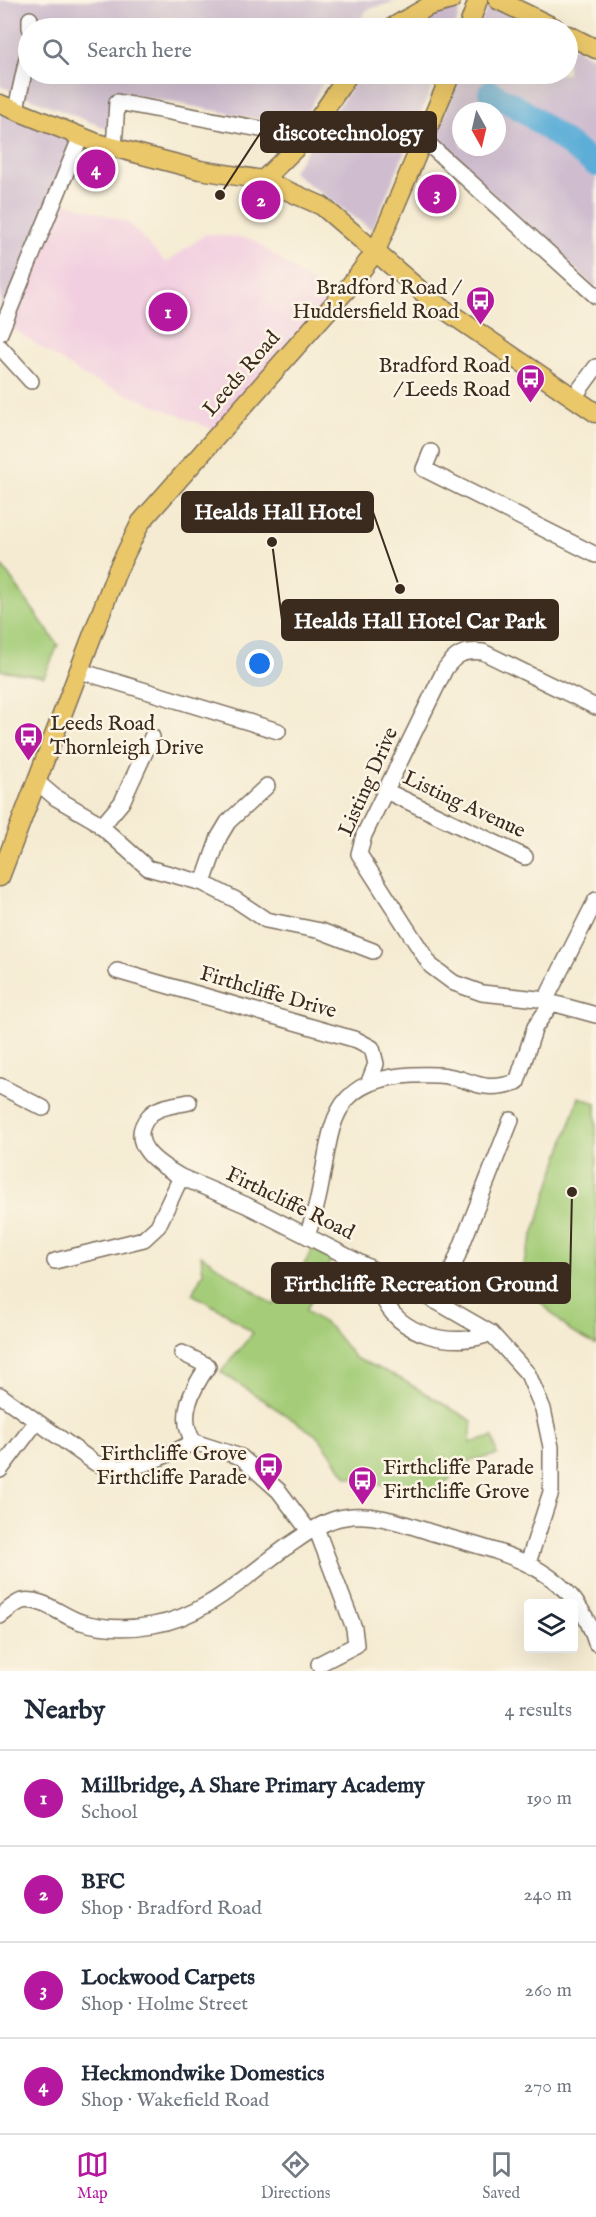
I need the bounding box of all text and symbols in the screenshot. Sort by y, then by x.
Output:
search box [18,18,578,84]
icon: search [39,35,72,68]
text: Search here [87,37,192,65]
north arrow [452,102,506,156]
callout: discotechnology [261,112,436,152]
text: discotechnology [273,120,424,148]
pin: 4 [76,146,116,192]
pin: 3 [418,172,456,216]
pin: 2 [242,178,280,222]
place label: Bradford Road / Huddersfield Road [292,275,463,326]
bus stop icon: Bradford Road / Huddersfield Road [464,284,496,326]
pin: 1 [148,290,188,334]
street label: Leeds Road [197,325,287,422]
place label: Bradford Road / Leeds Road [378,353,511,404]
bus stop icon: Bradford Road / Leeds Road [515,362,547,404]
callout: Healds Hall Hotel [182,492,373,532]
text: Healds Hall Hotel [194,499,363,527]
callout: Healds Hall Hotel Car Park [282,600,558,640]
text: Healds Hall Hotel Car Park [294,608,547,636]
your location [245,649,274,678]
place label: Leeds Road Thornleigh Drive [50,711,204,762]
bus stop icon: Leeds Road Thornleigh Drive [13,720,45,762]
street label: Listing Drive [333,723,405,841]
street label: Listing Avenue [398,765,530,845]
street label: Firthcliffe Drive [196,961,340,1026]
street label: Firthcliffe Road [221,1161,359,1247]
callout: Firthcliffe Recreation Ground [272,1263,570,1303]
text: Firthcliffe Recreation Ground [284,1271,559,1299]
place label: Firthcliffe Grove Firthcliffe Parade [96,1441,247,1492]
bus stop icon: Firthcliffe Grove Firthcliffe Parade [252,1450,284,1492]
place label: Firthcliffe Parade Firthcliffe Grove [383,1455,534,1506]
bus stop icon: Firthcliffe Parade Firthcliffe Grove [346,1464,378,1506]
map controls [524,1599,578,1653]
button: layers [524,1599,578,1653]
text: Nearby [24,1694,105,1727]
text: 4 results [505,1698,572,1723]
text: Millbridge, A Share Primary Academy [81,1772,425,1800]
text: 1 [40,1786,47,1811]
text: 190 m [526,1786,572,1811]
text: School [81,1800,137,1825]
text: BFC [81,1868,125,1896]
text: 2 [39,1882,48,1907]
text: 240 m [523,1882,572,1907]
text: Shop · Bradford Road [81,1896,262,1921]
text: Lockwood Carpets [81,1964,255,1992]
text: 3 [40,1978,47,2003]
text: 260 m [525,1978,572,2003]
text: Shop · Holme Street [81,1992,248,2017]
text: Heckmondwike Domestics [81,2060,325,2088]
text: 4 [39,2074,48,2099]
text: 270 m [524,2074,572,2099]
text: Shop · Wakefield Road [81,2088,269,2113]
tab: Map [76,2148,109,2204]
tab: Directions [261,2148,330,2204]
tab: Saved [482,2148,520,2204]

